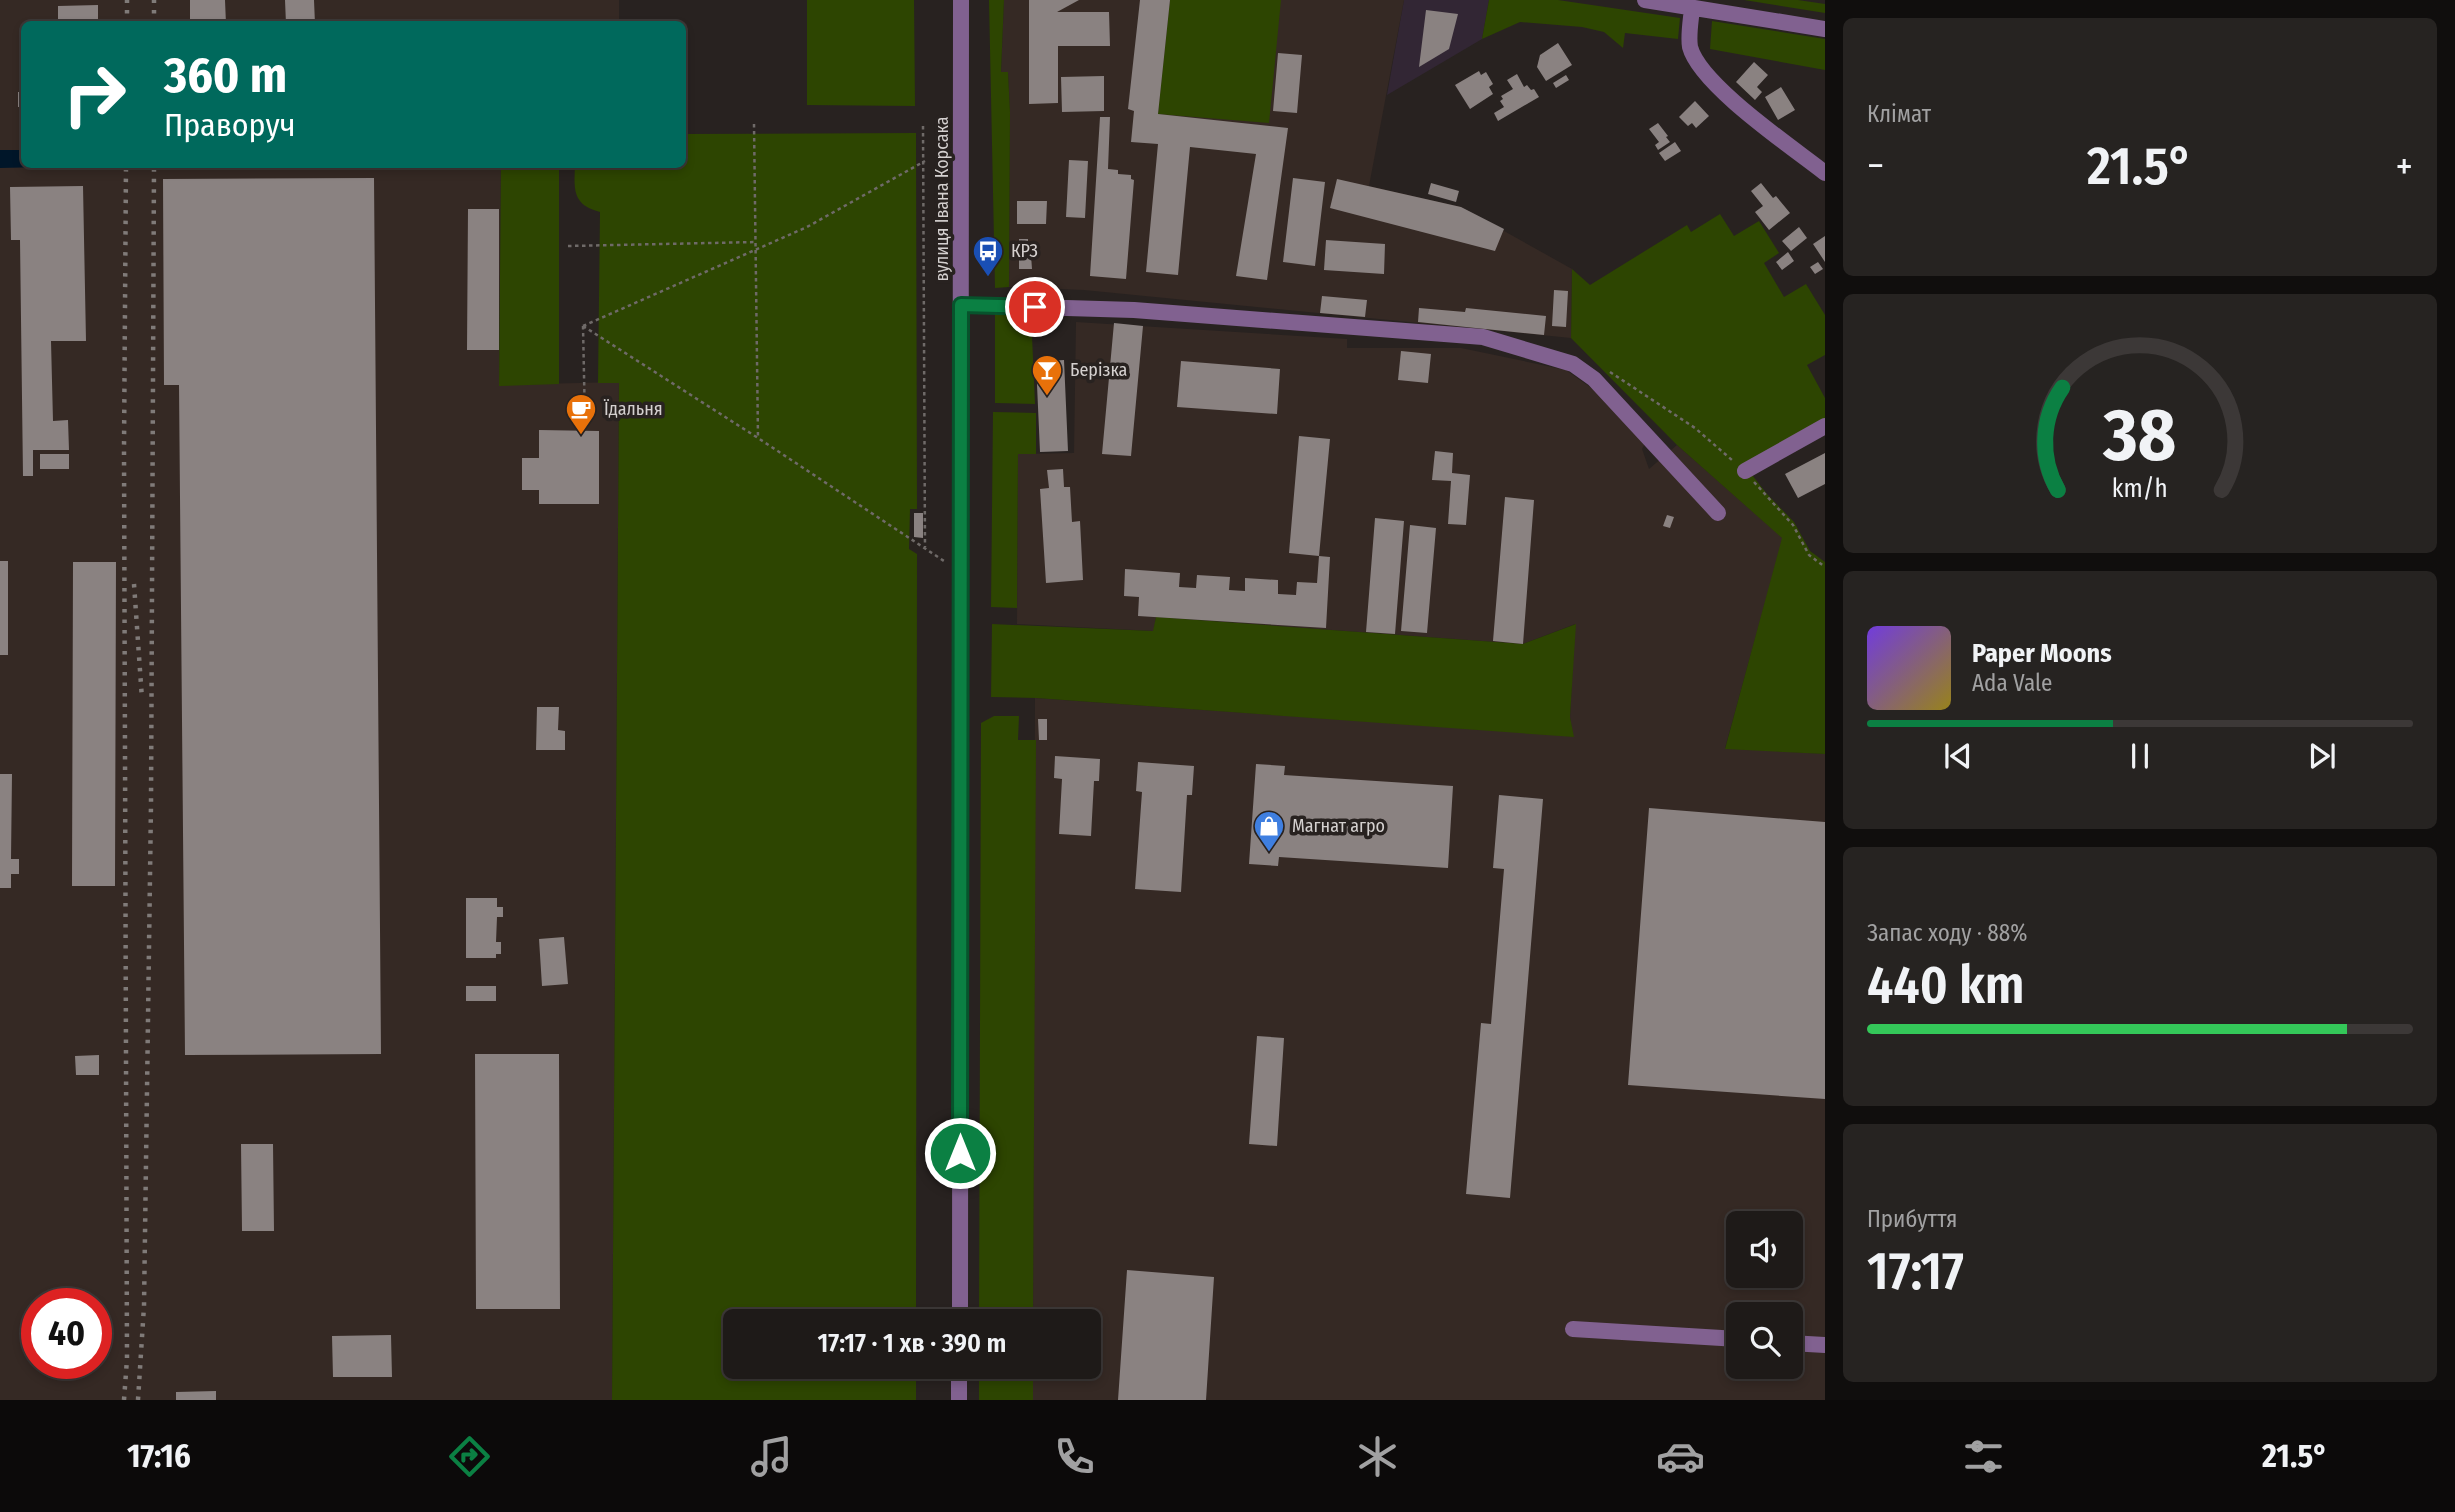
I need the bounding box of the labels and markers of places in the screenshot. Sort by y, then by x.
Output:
bus stop icon: КРЗ [971,234,1005,278]
place label: КРЗ [1011,240,1038,262]
pin [1005,277,1065,337]
bar icon: Берізка [1030,353,1064,397]
place label: Берізка [1070,359,1128,381]
cafe icon: Їдальня [564,392,598,436]
place label: Їдальня [603,398,663,420]
shop icon: Магнат агро [1252,809,1286,853]
place label: Магнат агро [1292,815,1385,837]

